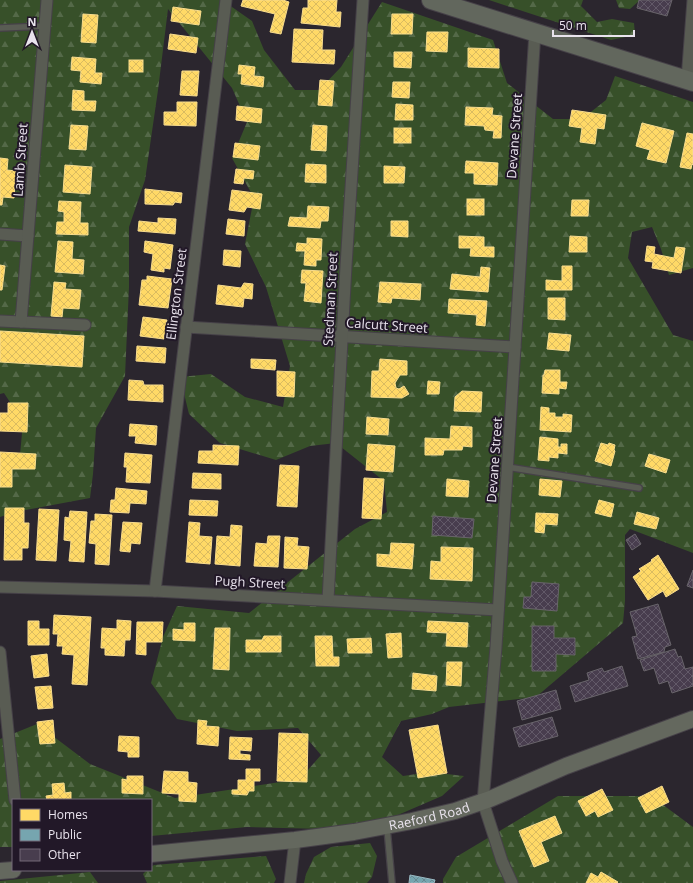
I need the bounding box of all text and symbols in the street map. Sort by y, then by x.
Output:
north arrow [12,12,52,52]
scale bar [553,12,634,38]
text: N [28,14,36,29]
text: 50 m [559,17,587,34]
street label: Devane Street [502,92,526,179]
street label: Lamb Street [8,122,32,197]
street label: Ellington Street [161,247,191,341]
street label: Stedman Street [319,251,341,346]
street label: Calcutt Street [346,313,429,337]
street label: Devane Street [482,416,506,503]
street label: Pugh Street [214,571,286,593]
street label: Raeford Road [387,798,472,834]
legend [12,799,152,871]
text: Homes [48,806,88,823]
text: Public [48,826,82,843]
text: Other [48,846,81,863]

